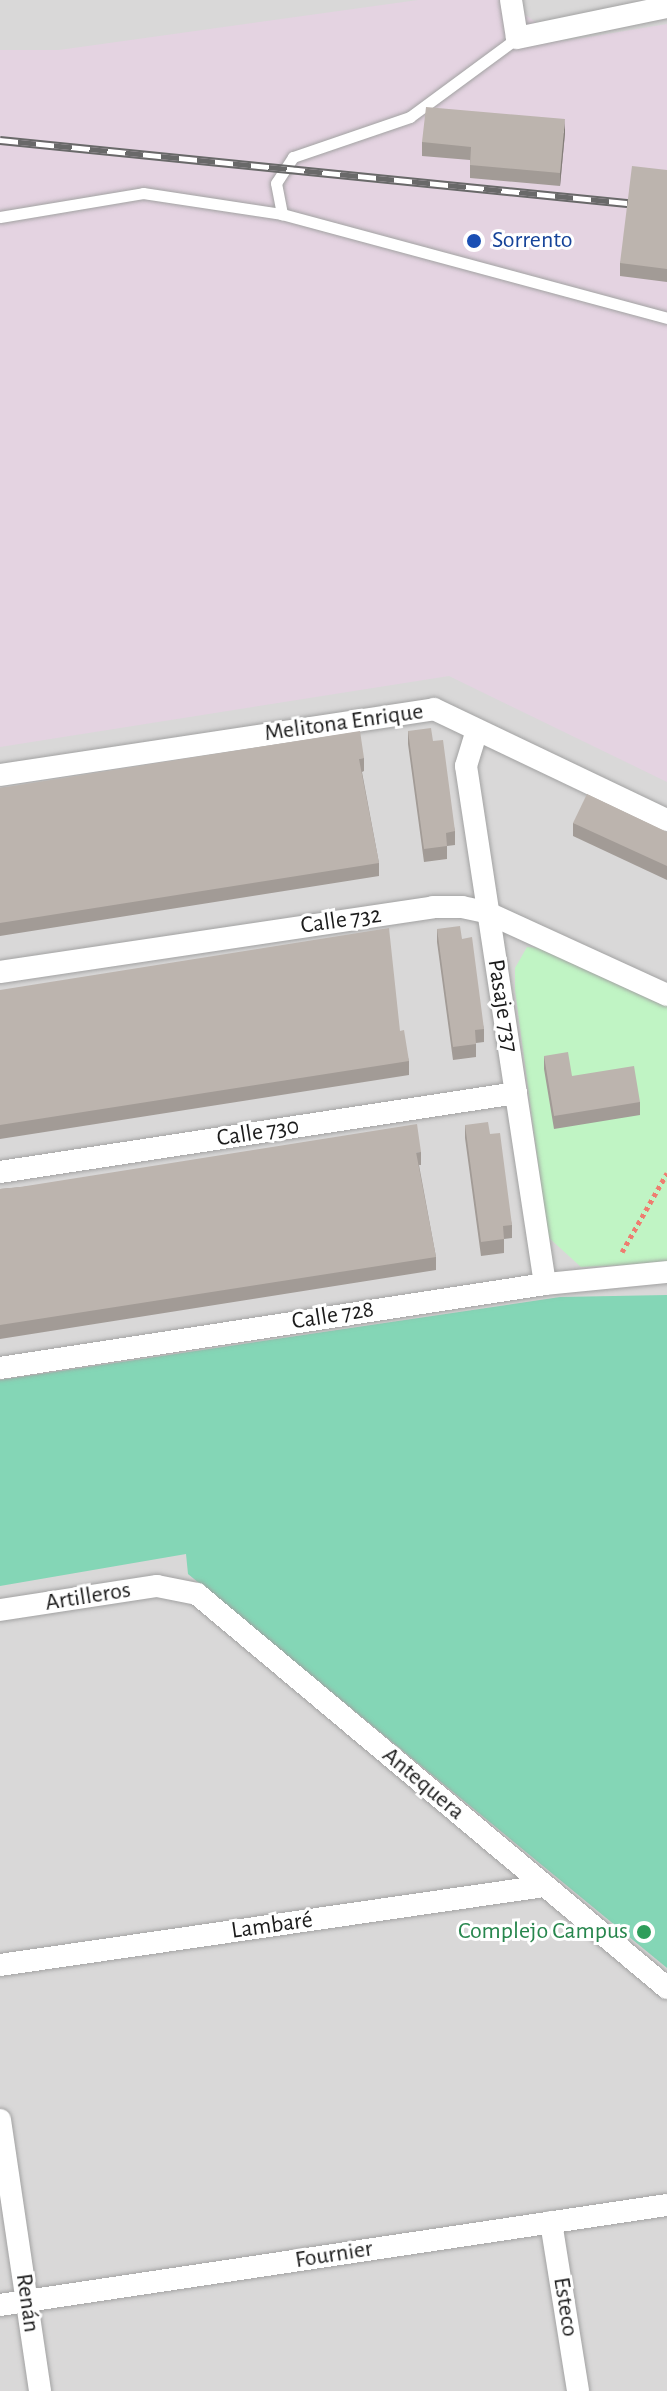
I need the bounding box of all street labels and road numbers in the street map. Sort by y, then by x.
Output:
street label: Melitona Enrique [263,698,425,748]
street label: Calle 732 [299,901,383,941]
street label: Pasaje 737 [480,957,524,1055]
street label: Calle 730 [215,1112,301,1154]
street label: Calle 728 [290,1295,376,1337]
street label: Artilleros [43,1576,133,1618]
street label: Antequera [376,1741,470,1827]
street label: Lambaré [229,1906,315,1946]
street label: Fournier [293,2235,375,2275]
street label: Renán [9,2272,45,2334]
street label: Esteco [546,2275,584,2339]

